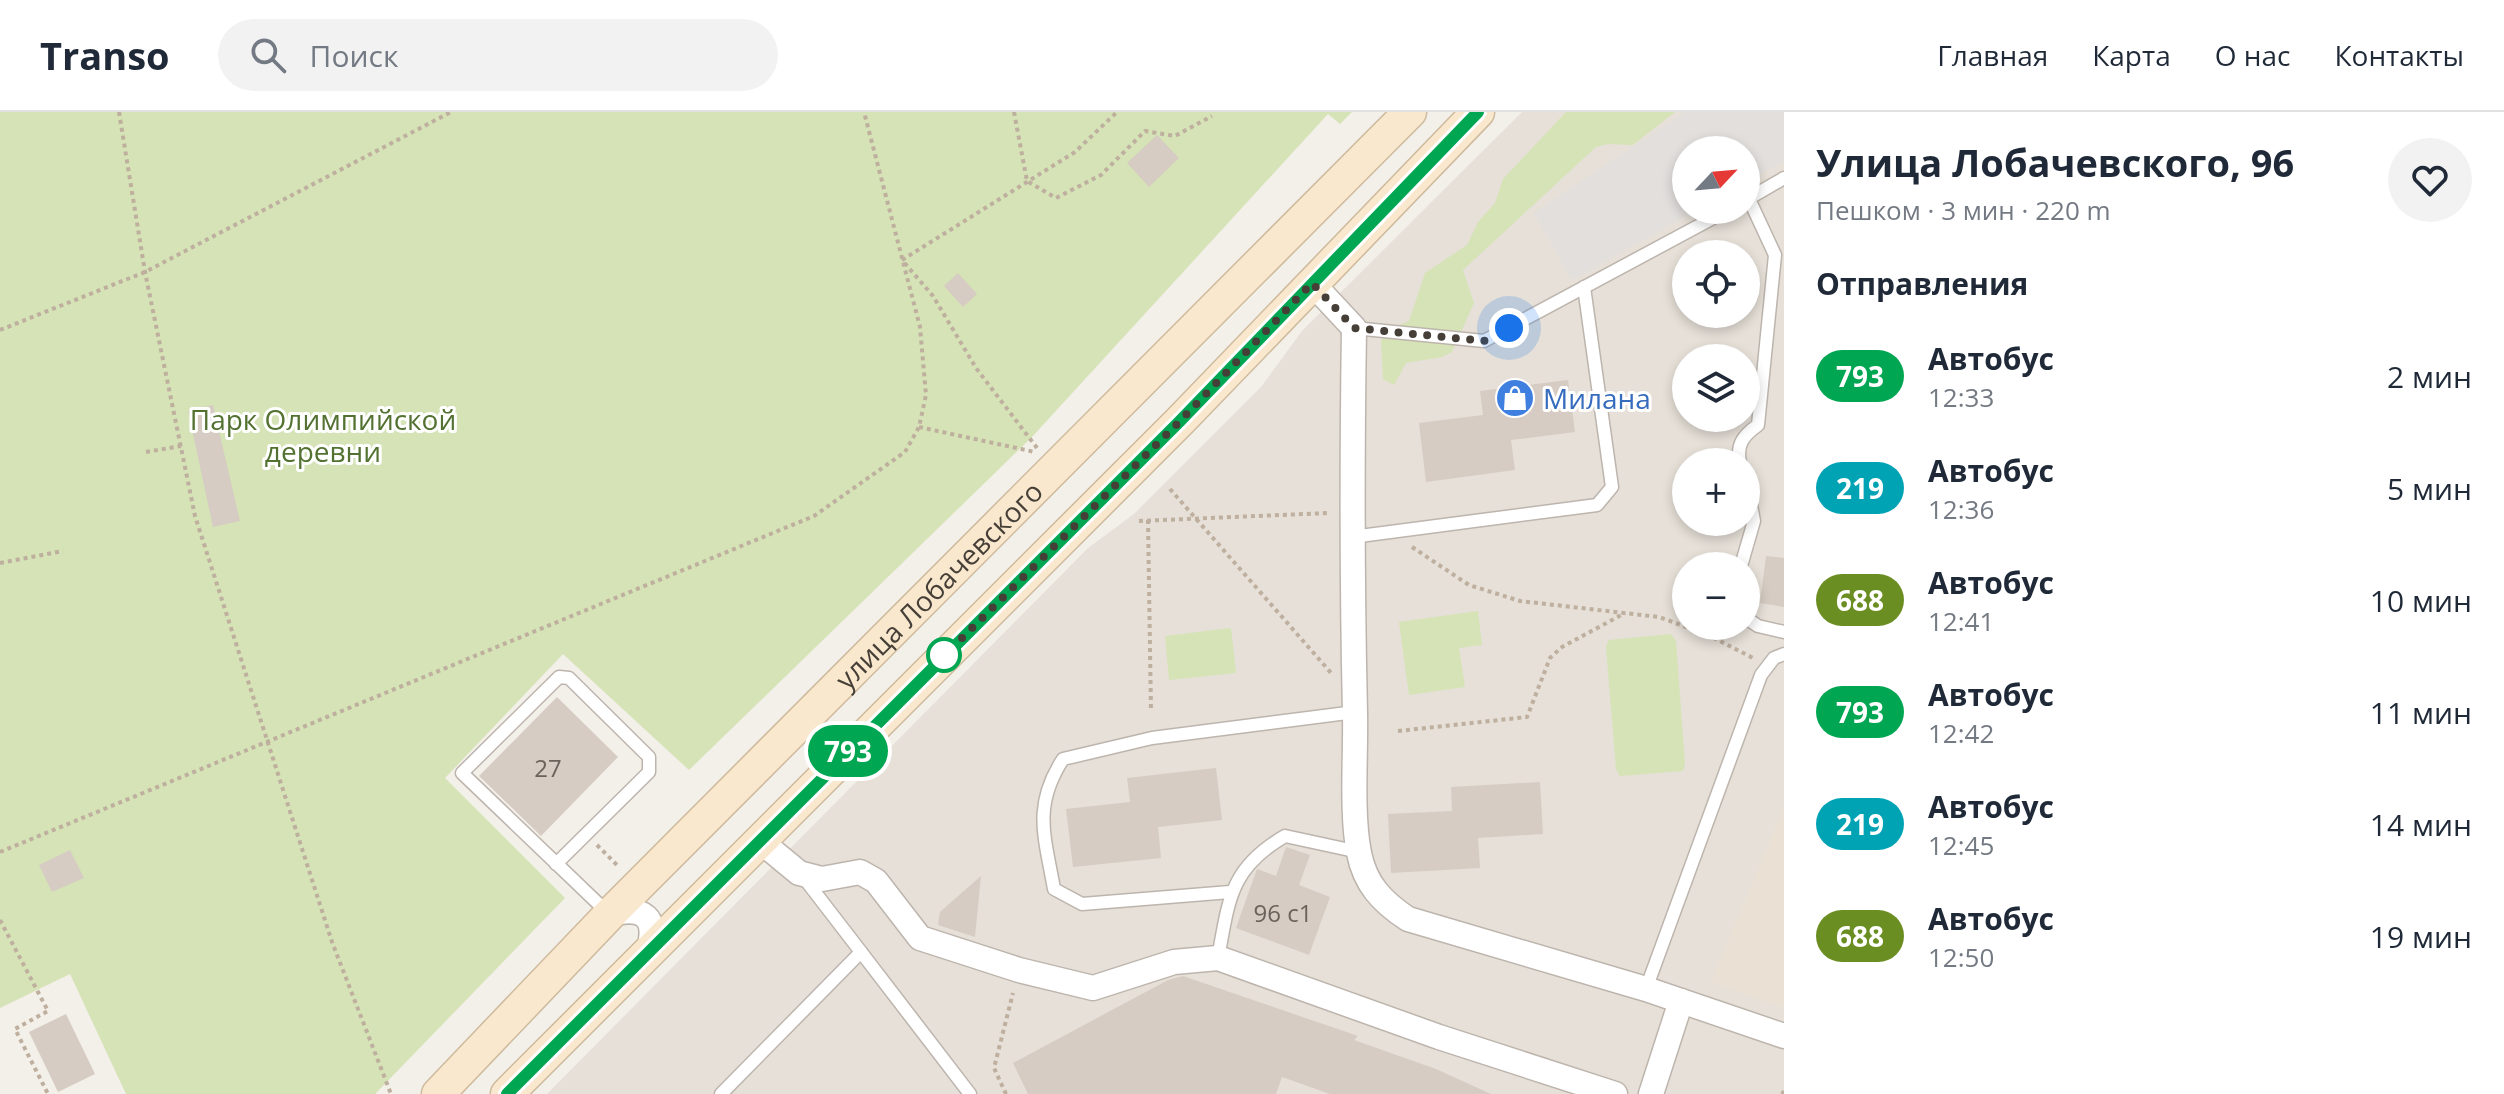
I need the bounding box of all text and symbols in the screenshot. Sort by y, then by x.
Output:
search box [218,19,778,91]
text: Transo [40,29,170,81]
icon: search [246,33,290,77]
text: Поиск [310,35,398,76]
text: Главная [1937,36,2048,74]
text: Карта [2092,36,2171,74]
text: О нас [2215,36,2290,74]
text: Контакты [2334,36,2464,74]
north arrow [1672,136,1760,224]
map controls [1672,136,1760,640]
text: Улица Лобачевского, 96 [1816,136,2294,188]
button: heart [2388,138,2472,222]
text: Пешком · 3 мин · 220 m [1816,192,2111,228]
button: locate [1672,240,1760,328]
text: Отправления [1816,263,2028,304]
your location [1489,308,1529,348]
text: Автобус [1928,338,2054,379]
button: layers [1672,344,1760,432]
text: 2 мин [2387,356,2472,397]
text: 793 [1836,357,1884,395]
shop icon: Милана [1494,377,1536,419]
place label: Милана [1543,379,1651,417]
text: 12:33 [1928,379,1994,415]
park label: Парк Олимпийской деревни [190,400,456,470]
button: + [1672,448,1760,536]
text: Автобус [1928,450,2054,491]
text: 5 мин [2387,468,2472,509]
text: 219 [1836,469,1884,507]
street label: улица Лобачевского [826,472,1051,697]
text: 12:36 [1928,491,1994,527]
button: − [1672,552,1760,640]
text: Автобус [1928,562,2054,603]
text: 10 мин [2370,580,2472,621]
text: 688 [1836,581,1884,619]
text: 12:41 [1928,603,1994,639]
unlabelled marker [927,638,961,672]
text: Автобус [1928,674,2054,715]
text: 11 мин [2370,692,2472,733]
text: 793 [1836,693,1884,731]
text: 12:42 [1928,715,1994,751]
line badge: 793 [802,725,894,777]
text: 793 [824,732,872,770]
house number: 27 [534,751,562,784]
text: Автобус [1928,786,2054,827]
text: 14 мин [2370,804,2472,845]
text: 219 [1836,805,1884,843]
text: 12:45 [1928,827,1994,863]
house number: 96 с1 [1254,896,1312,929]
text: Автобус [1928,898,2054,939]
text: 19 мин [2370,916,2472,957]
text: 688 [1836,917,1884,955]
text: 12:50 [1928,939,1994,975]

